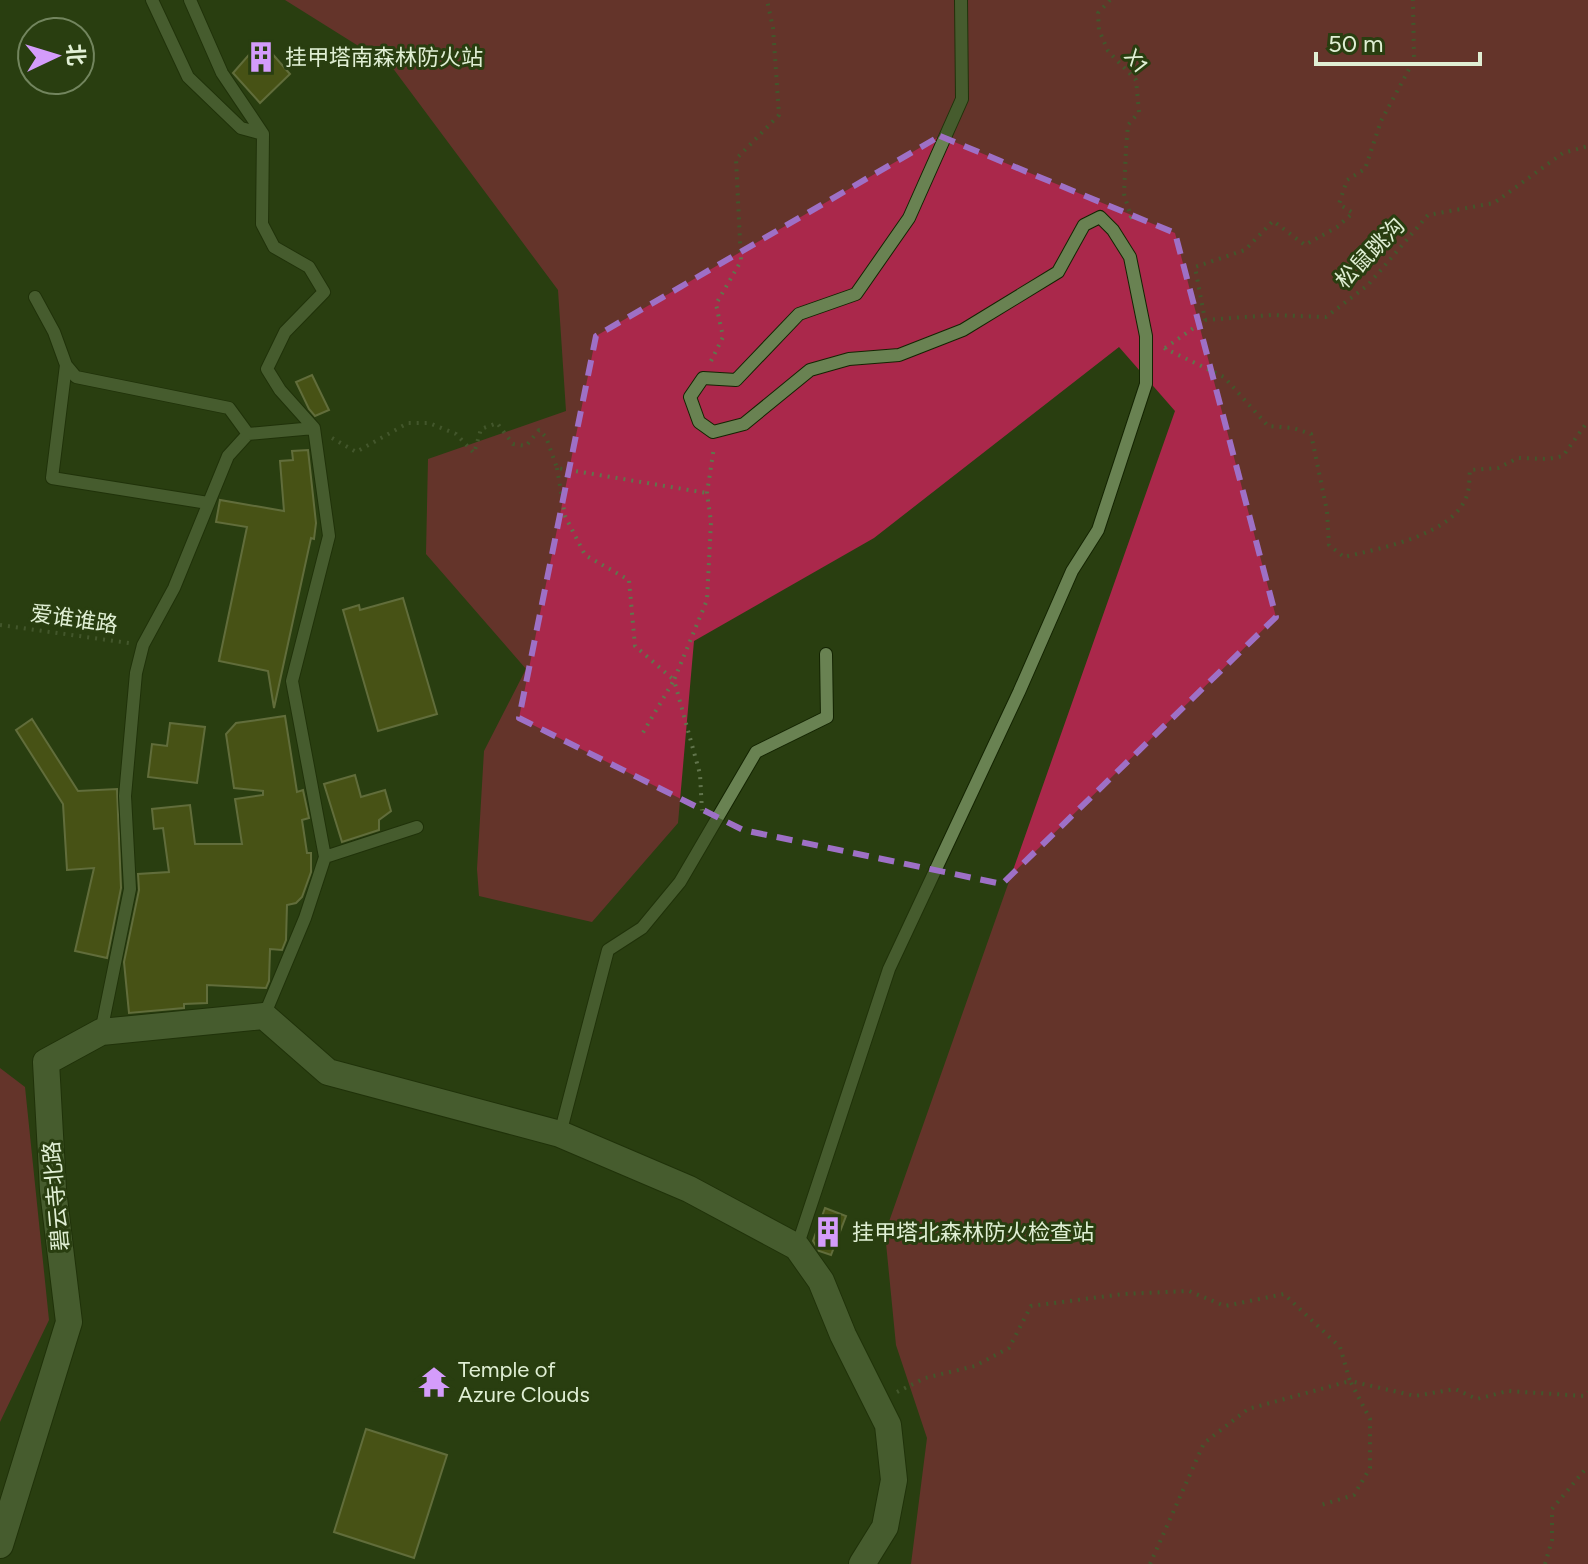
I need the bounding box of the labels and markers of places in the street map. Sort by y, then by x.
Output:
building icon: 挂甲塔南森林防火站 [244,40,278,74]
place label: 挂甲塔南森林防火站 [285,44,483,71]
building icon: 挂甲塔北森林防火检查站 [811,1215,845,1249]
place label: 挂甲塔北森林防火检查站 [852,1219,1094,1246]
place label: Temple of Azure Clouds [458,1356,590,1408]
temple icon: Temple of Azure Clouds [417,1365,451,1399]

